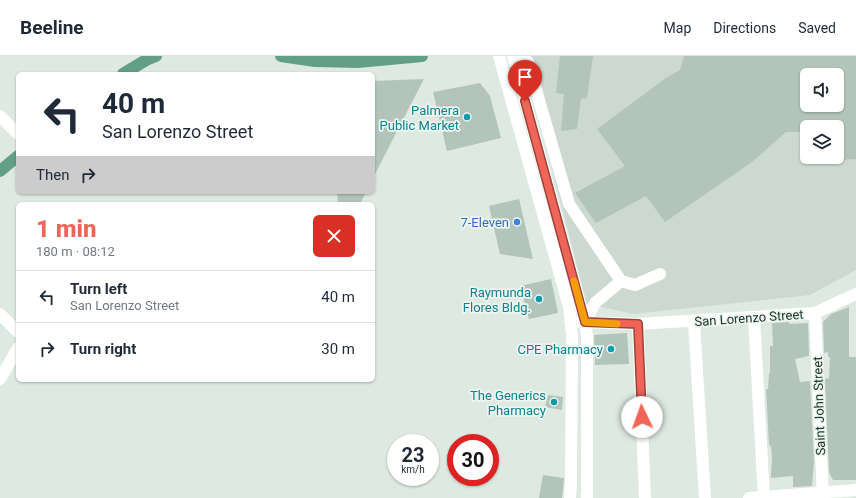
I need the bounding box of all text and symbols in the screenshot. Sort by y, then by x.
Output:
text: Beeline [20,16,84,39]
text: Map [664,20,691,36]
text: Directions [713,20,776,36]
text: Saved [798,20,836,36]
pin [508,60,542,101]
icon: arrive [514,66,536,88]
map controls [800,68,844,164]
button: sound [800,68,844,112]
text: 40 m [102,87,165,120]
icon: left [36,88,88,140]
place label: Palmera Public Market [380,103,459,133]
marker: Palmera Public Market [462,112,472,122]
button: layers [800,120,844,164]
text: San Lorenzo Street [102,121,253,142]
icon: right [77,164,99,186]
text: Then [36,166,69,184]
text: 1 min [36,215,97,243]
button: close [313,215,355,257]
place label: 7-Eleven [460,215,509,230]
marker: 7-Eleven [512,217,522,227]
text: 180 m · 08:12 [36,244,115,259]
text: Turn left [70,280,127,298]
place label: Raymunda Flores Bldg. [463,285,531,315]
icon: left [36,286,58,308]
text: 40 m [321,288,355,306]
marker: Raymunda Flores Bldg. [534,294,544,304]
text: San Lorenzo Street [70,298,179,313]
street label: San Lorenzo Street [694,307,804,329]
icon: right [36,338,58,360]
text: Turn right [70,340,136,358]
text: 30 m [321,340,355,358]
place label: CPE Pharmacy [517,342,603,357]
marker: CPE Pharmacy [606,344,616,354]
street label: Saint John Street [810,356,828,456]
place label: The Generics Pharmacy [470,388,546,418]
position arrow [621,396,663,438]
marker: The Generics Pharmacy [549,397,559,407]
speed limit sign: 30 [447,434,499,486]
text: 23 [402,443,424,467]
text: km/h [401,464,425,475]

